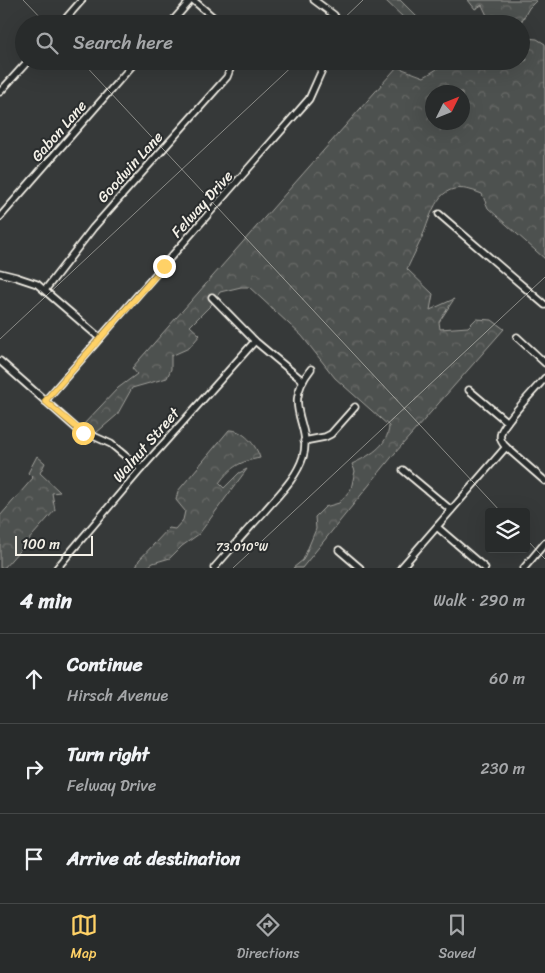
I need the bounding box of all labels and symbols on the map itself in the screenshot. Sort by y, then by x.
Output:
north arrow [425,85,470,130]
street label: Gabon Lane [25,94,94,168]
street label: Goodwin Lane [90,125,170,209]
street label: Felway Drive [164,164,240,244]
route end [153,255,176,278]
street label: Walnut Street [106,401,187,488]
route start [72,422,95,445]
scale bar [15,533,92,556]
text: 73.010°W [216,536,269,558]

